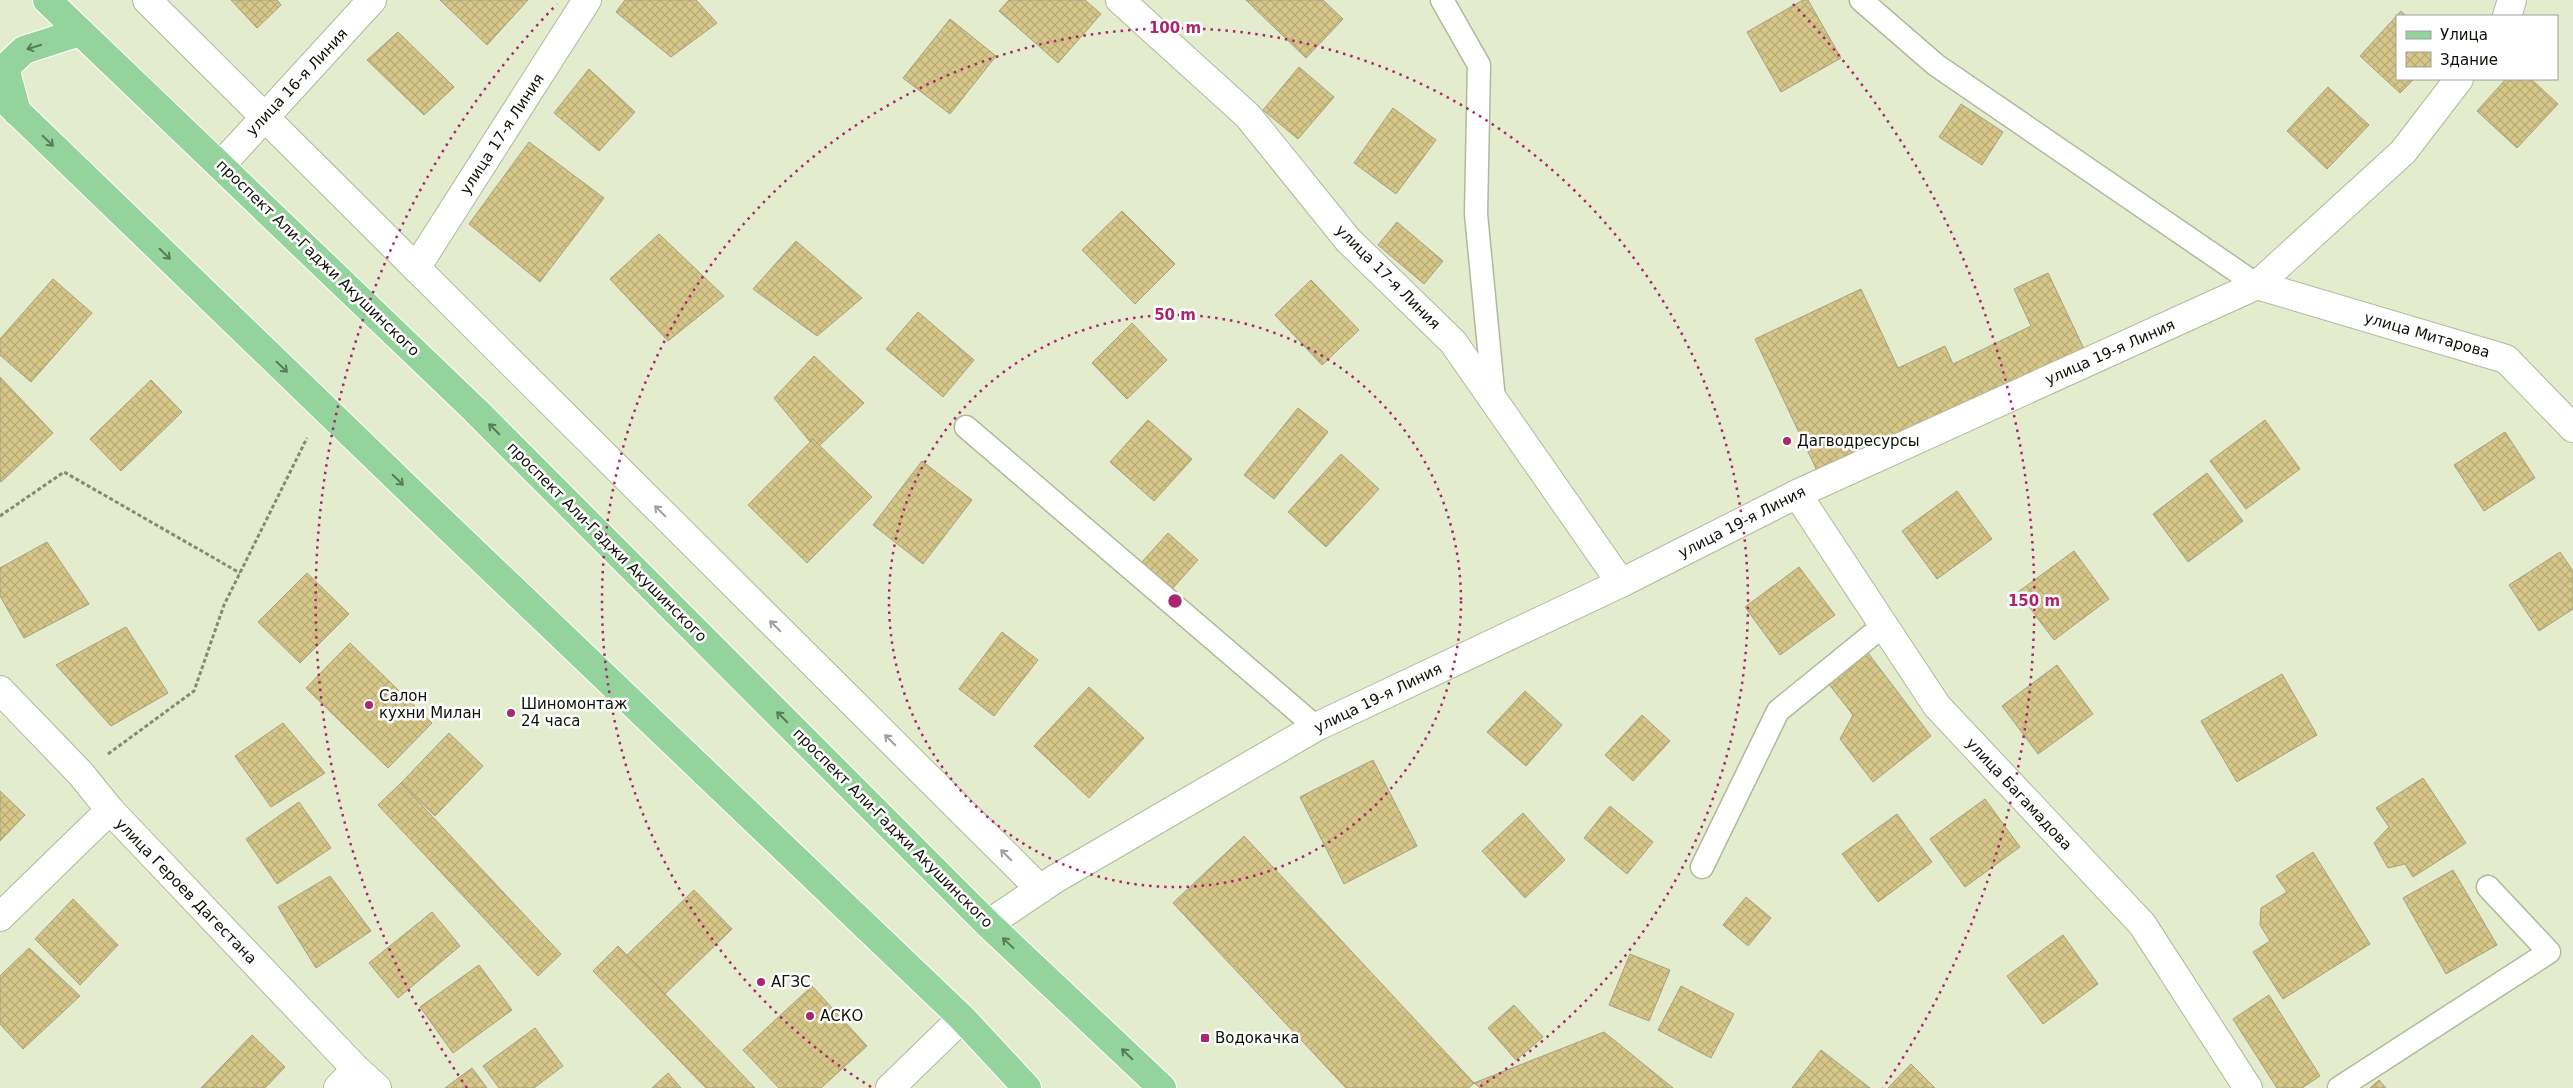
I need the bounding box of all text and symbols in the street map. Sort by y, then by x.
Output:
legend [2396,15,2558,80]
text: 100 m [1149,19,1201,37]
street label: улица 16-я Линия [243,25,351,139]
text: Улица [2440,26,2488,44]
one-way arrow [27,43,42,52]
text: Здание [2440,51,2498,69]
street label: улица 17-я Линия [456,70,548,198]
one-way arrow [41,135,54,147]
street label: проспект Али-Гаджи Акушинского [213,156,423,360]
street label: улица 17-я Линия [1332,221,1444,333]
one-way arrow [158,248,171,260]
text: 50 m [1154,306,1196,324]
street label: улица Митарова [2362,308,2492,362]
street label: улица 19-я Линия [2042,315,2178,389]
one-way arrow [275,361,288,373]
one-way arrow [488,422,500,435]
place label: Дагводресурсы [1797,432,1920,450]
marker: Дагводресурсы [1781,435,1793,447]
street label: проспект Али-Гаджи Акушинского [503,438,711,646]
one-way arrow [392,474,405,486]
street label: улица 19-я Линия [1675,482,1809,562]
one-way arrow [654,505,666,517]
centre of rings [1166,592,1184,610]
text: 150 m [2008,592,2060,610]
one-way arrow [769,619,781,632]
street label: улица 19-я Линия [1311,659,1445,737]
place label: Салон кухни Милан [379,687,481,722]
place label: Шиномонтаж 24 часа [521,695,628,730]
marker: Салон кухни Милан [363,699,375,711]
marker: Шиномонтаж 24 часа [505,707,517,719]
one-way arrow [776,711,788,723]
street label: проспект Али-Гаджи Акушинского [789,724,997,932]
one-way arrow [884,734,897,746]
street label: улица Багамадова [1962,734,2076,854]
street label: улица Героев Дагестана [112,814,260,968]
one-way arrow [999,849,1012,861]
one-way arrow [1002,937,1015,949]
place label: АГЗС [771,973,811,991]
marker: АГЗС [755,976,767,988]
place label: АСКО [820,1007,863,1025]
marker: АСКО [804,1010,816,1022]
place label: Водокачка [1215,1029,1299,1047]
marker: Водокачка [1199,1032,1211,1044]
one-way arrow [1120,1048,1133,1060]

